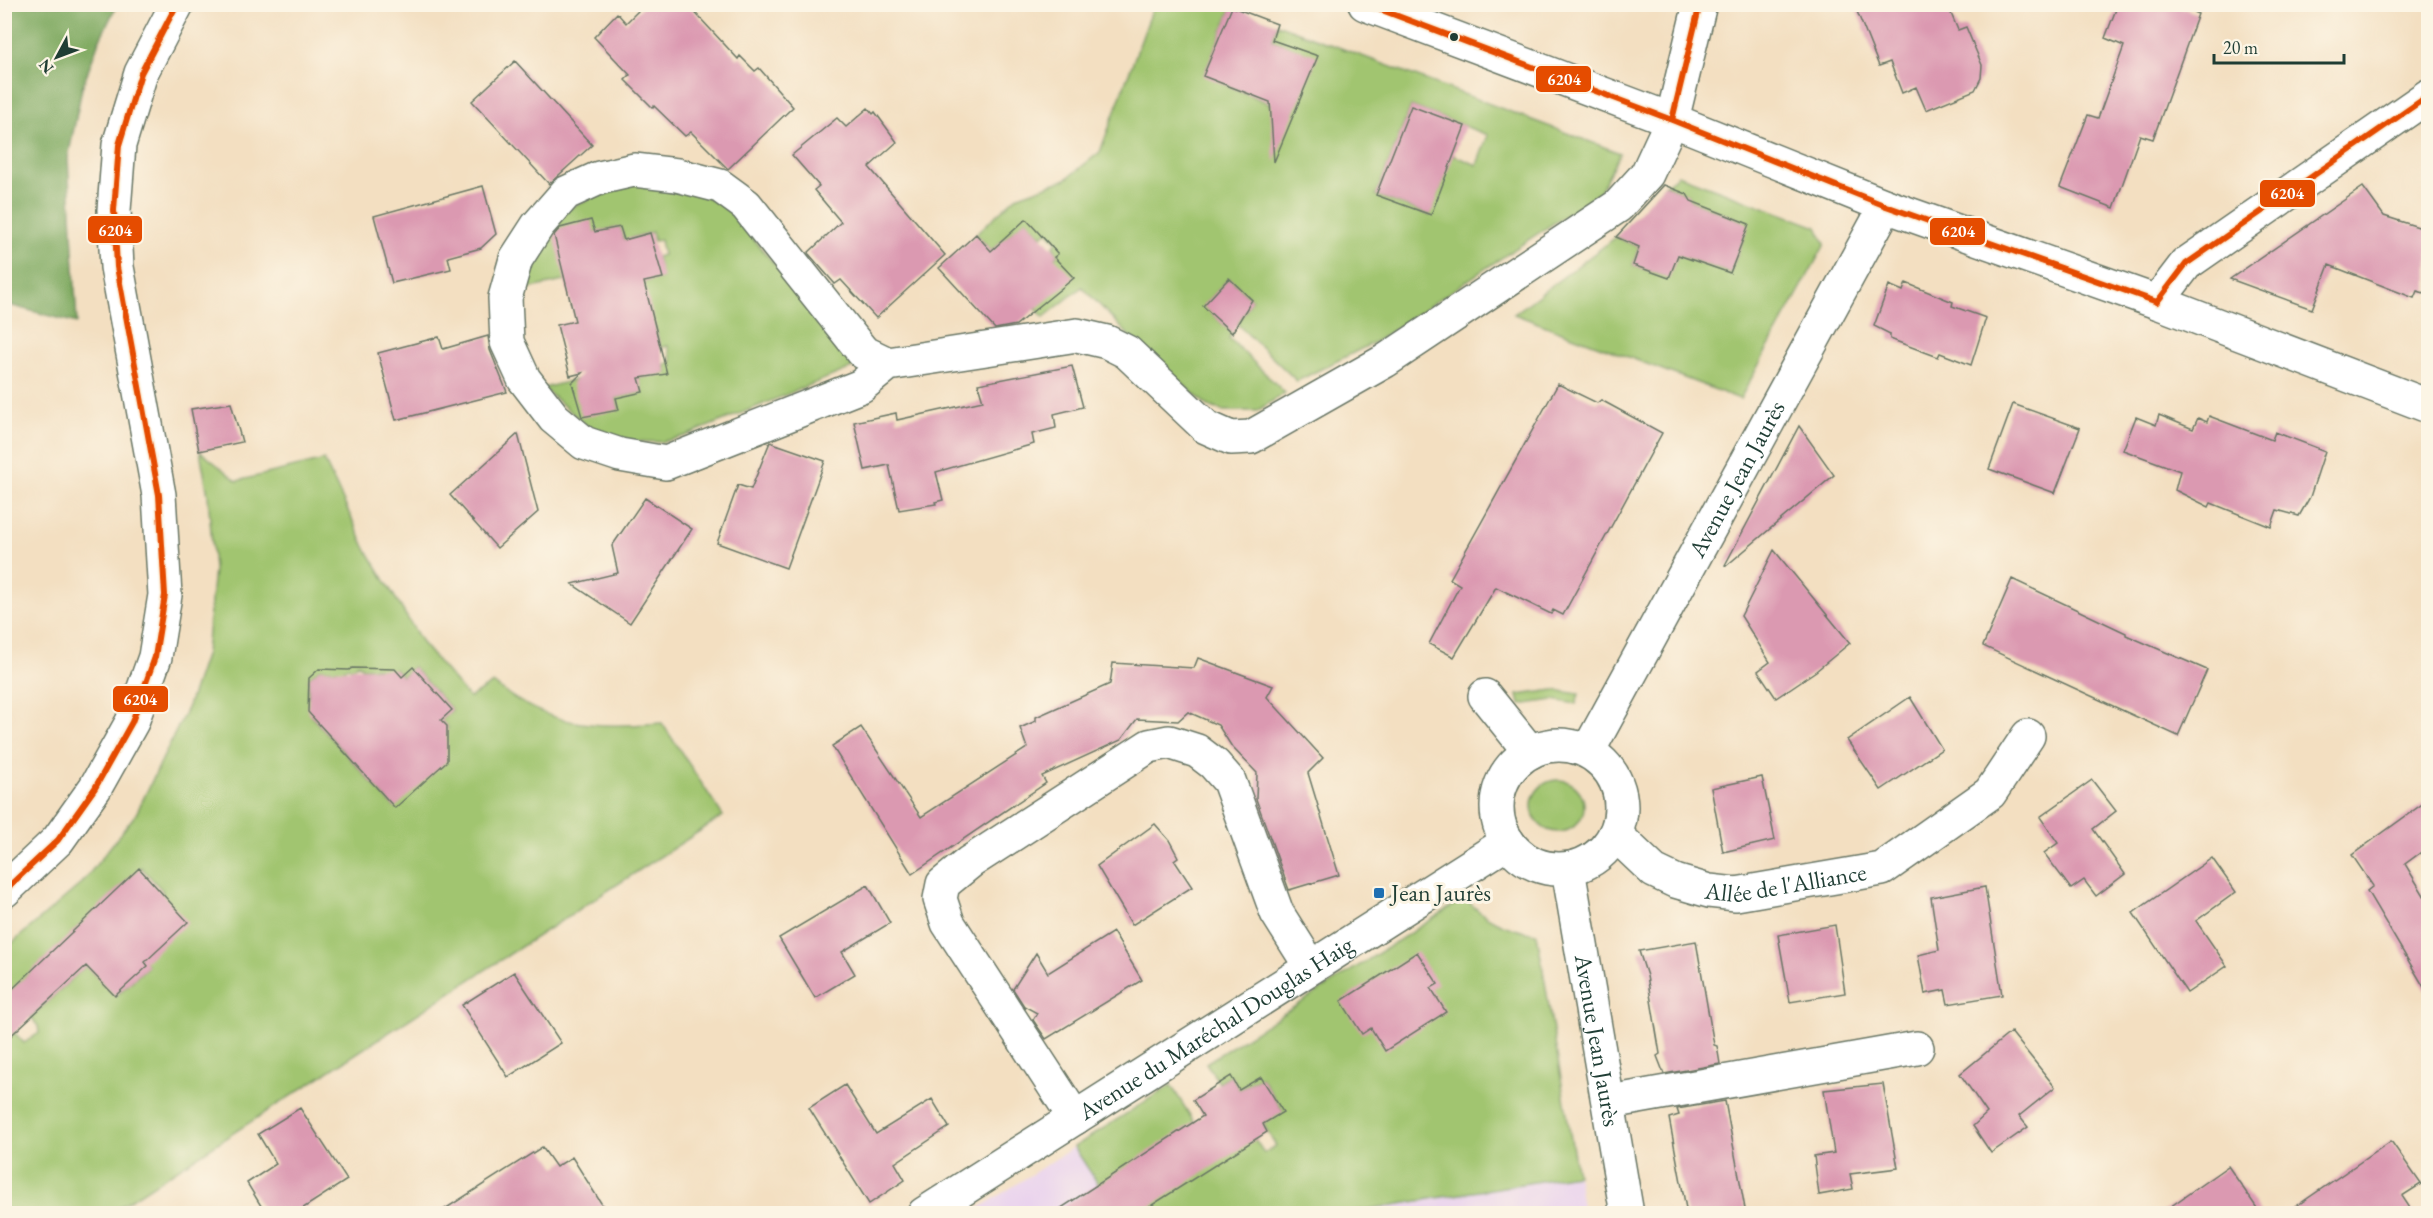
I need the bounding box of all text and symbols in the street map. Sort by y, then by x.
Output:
north arrow [27,27,87,87]
scale bar [2214,27,2344,65]
unlabelled marker [1448,31,1460,43]
text: 20 m [2223,36,2258,59]
text: N [34,55,58,78]
line badge: 6204 [1535,65,1592,93]
text: 6204 [1547,69,1581,90]
line badge: 6204 [2259,179,2316,208]
text: 6204 [2270,183,2304,204]
line badge: 6204 [87,215,143,244]
line badge: 6204 [1929,217,1986,246]
text: 6204 [98,220,132,241]
text: 6204 [1941,221,1975,242]
street label: Avenue Jean Jaurès [1680,395,1792,563]
line badge: 6204 [112,685,169,713]
text: 6204 [123,689,157,710]
street label: Allée de l'Alliance [1702,856,1869,909]
place label: Jean Jaurès [1389,877,1491,908]
marker: Jean Jaurès [1372,886,1386,900]
street label: Avenue du Maréchal Douglas Haig [1071,928,1359,1127]
street label: Avenue Jean Jaurès [1568,951,1628,1129]

